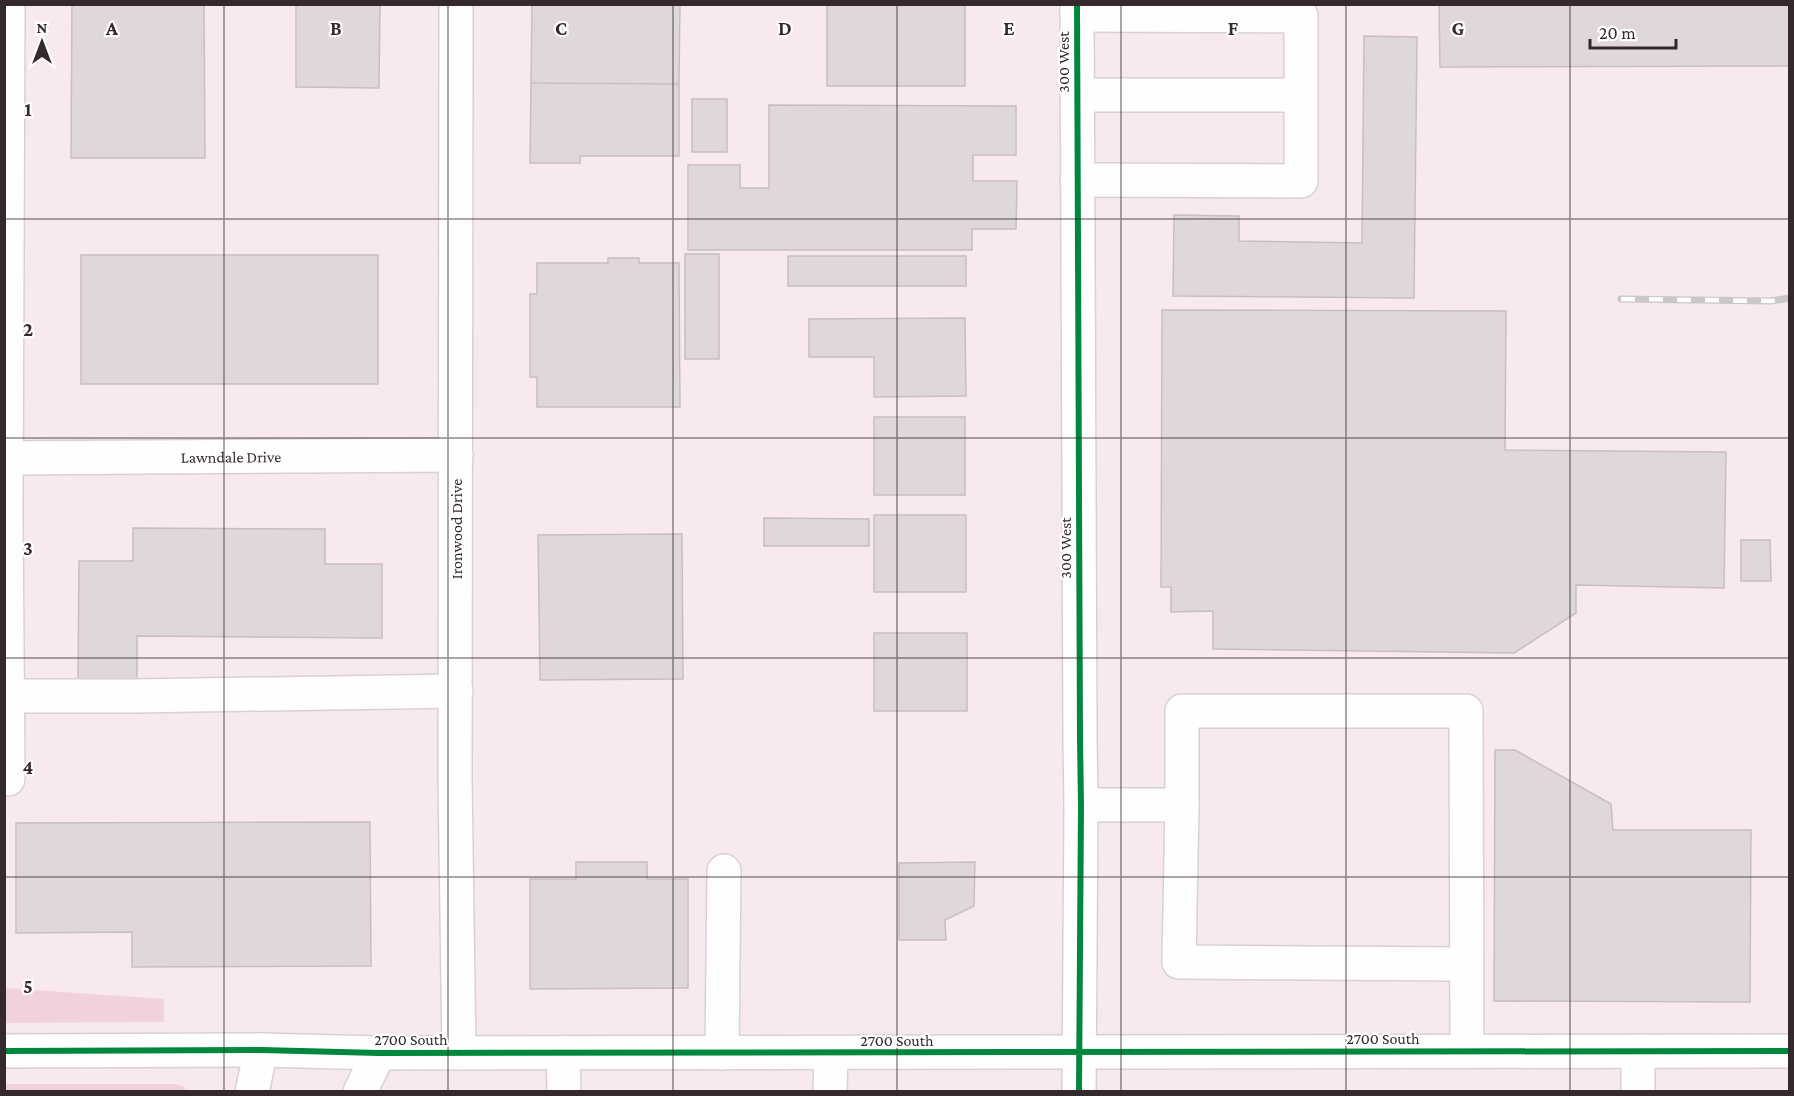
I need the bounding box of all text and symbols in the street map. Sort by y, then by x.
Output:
north arrow [12,12,72,72]
scale bar [1590,12,1676,50]
text: A [105,17,119,39]
text: B [330,17,342,39]
text: C [555,17,567,39]
text: D [778,17,792,39]
text: E [1003,17,1015,39]
text: F [1228,17,1239,39]
text: G [1452,17,1465,39]
text: N [37,19,48,36]
text: 20 m [1599,23,1636,43]
street label: 300 West [1055,31,1072,93]
text: 1 [24,98,32,120]
text: 2 [23,318,33,340]
street label: Lawndale Drive [181,448,281,465]
street label: Ironwood Drive [448,479,465,579]
street label: 300 West [1057,517,1074,579]
text: 3 [23,537,33,559]
text: 4 [23,756,34,778]
text: 5 [23,975,33,997]
street label: 2700 South [1346,1030,1420,1047]
street label: 2700 South [374,1031,448,1048]
street label: 2700 South [860,1032,934,1049]

